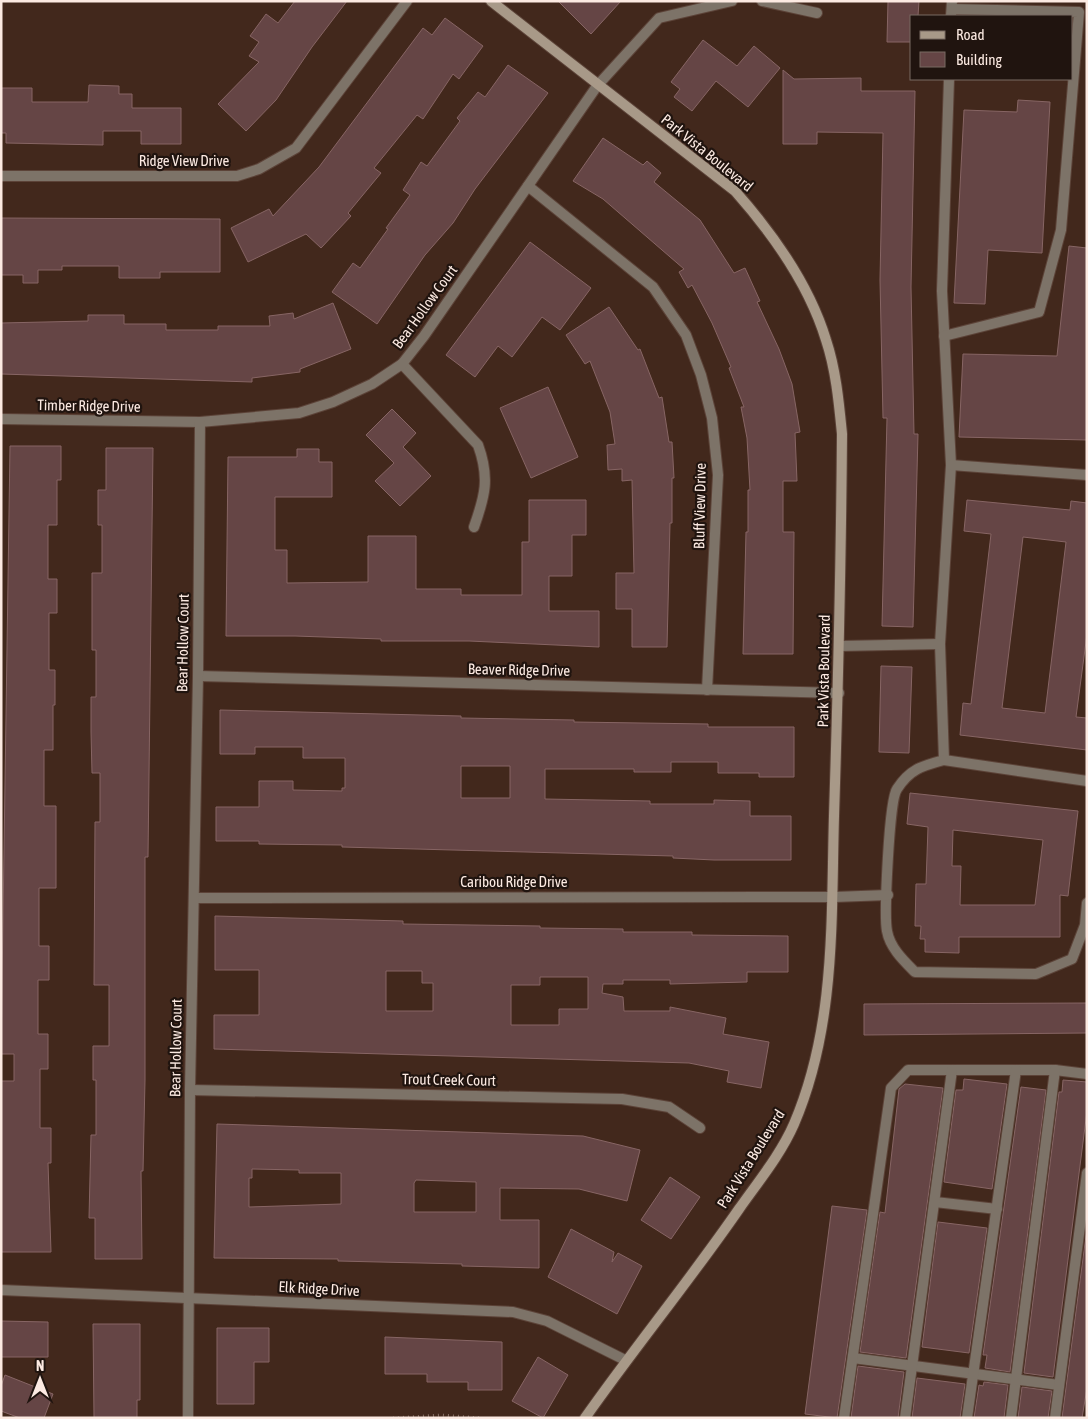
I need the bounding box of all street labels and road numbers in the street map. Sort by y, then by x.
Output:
street label: Park Vista Boulevard [658,110,757,195]
street label: Ridge View Drive [139,152,230,169]
street label: Bear Hollow Court [389,262,460,352]
street label: Timber Ridge Drive [37,396,141,415]
street label: Bluff View Drive [690,463,709,549]
street label: Bear Hollow Court [173,594,192,692]
street label: Park Vista Boulevard [814,614,833,728]
street label: Beaver Ridge Drive [468,660,571,679]
street label: Caribou Ridge Drive [460,873,568,890]
street label: Bear Hollow Court [166,999,185,1097]
street label: Trout Creek Court [402,1070,496,1089]
street label: Park Vista Boulevard [713,1106,788,1211]
street label: Elk Ridge Drive [278,1278,360,1299]

